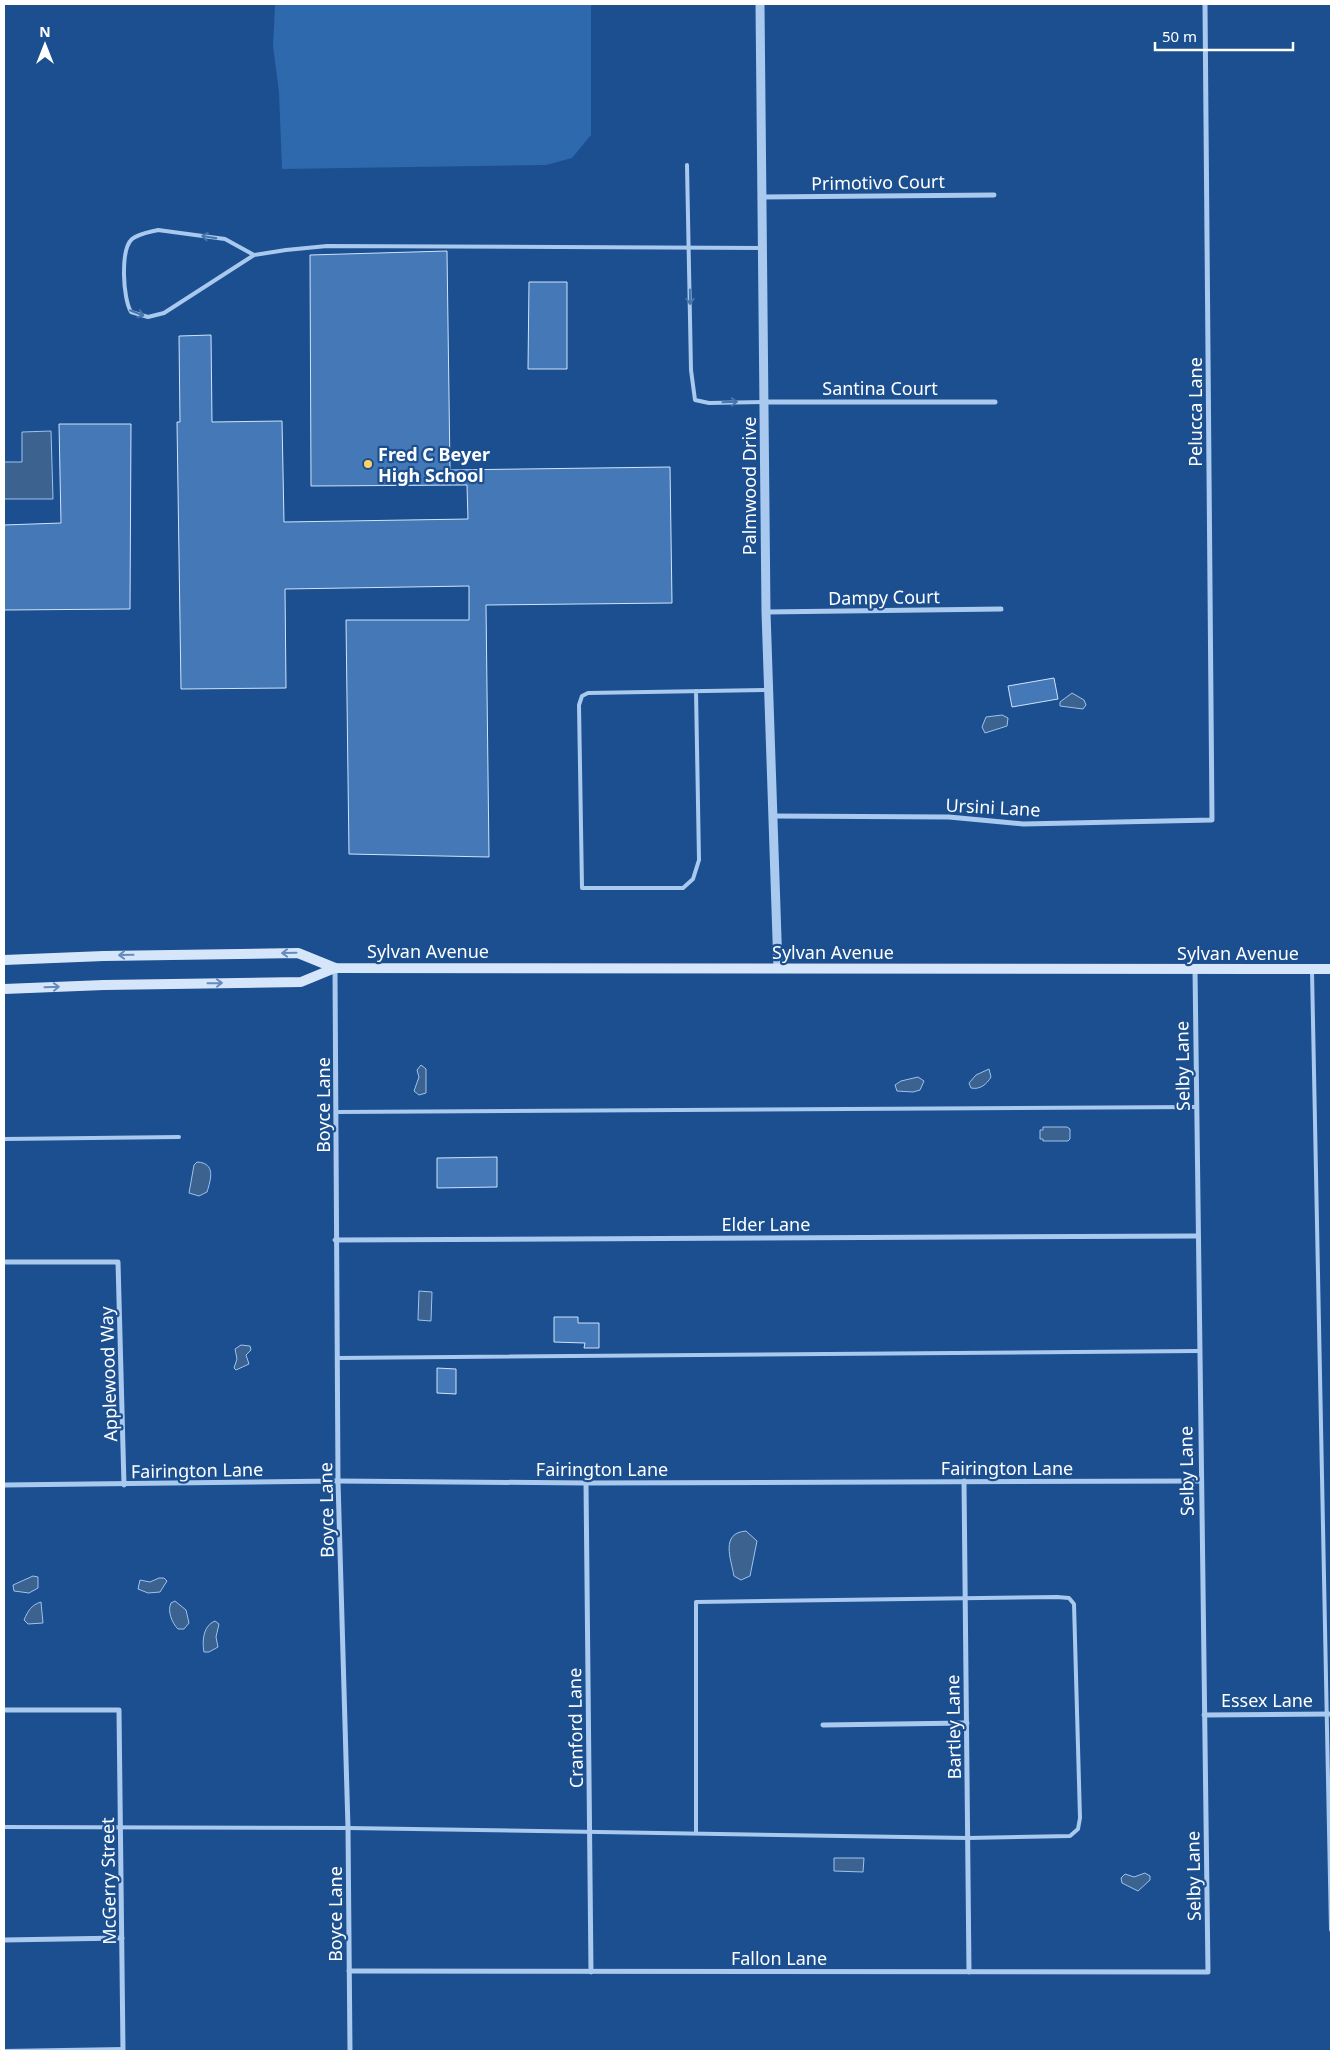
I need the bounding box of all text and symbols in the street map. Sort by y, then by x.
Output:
north arrow [20,20,70,70]
scale bar [1155,20,1292,52]
text: N [39,22,51,41]
text: 50 m [1162,26,1197,46]
street label: Primotivo Court [811,169,946,195]
one-way arrow [202,232,218,242]
one-way arrow [685,288,695,305]
one-way arrow [130,309,145,318]
street label: Pelucca Lane [1183,357,1207,467]
street label: Santina Court [822,376,938,400]
one-way arrow [721,398,737,407]
street label: Palmwood Drive [737,417,761,555]
place label: Fred C Beyer High School [378,442,490,487]
marker: Fred C Beyer High School [362,458,374,470]
street label: Dampy Court [828,584,941,610]
street label: Ursini Lane [945,793,1041,821]
street label: Sylvan Avenue [367,939,489,963]
street label: Sylvan Avenue [772,940,894,964]
street label: Sylvan Avenue [1177,941,1299,965]
one-way arrow [281,948,298,958]
one-way arrow [119,950,135,960]
one-way arrow [207,979,223,988]
one-way arrow [44,983,60,992]
street label: Selby Lane [1169,1021,1195,1111]
street label: Boyce Lane [311,1057,335,1153]
street label: Elder Lane [722,1212,810,1236]
street label: Applewood Way [94,1305,122,1442]
street label: Selby Lane [1173,1426,1199,1516]
street label: Fairington Lane [941,1456,1073,1480]
street label: Fairington Lane [131,1457,263,1483]
street label: Fairington Lane [536,1457,668,1481]
street label: Boyce Lane [313,1462,339,1558]
street label: Cranford Lane [562,1668,588,1788]
street label: Bartley Lane [940,1674,966,1780]
street label: Essex Lane [1221,1688,1313,1712]
street label: McGerry Street [95,1817,121,1945]
street label: Selby Lane [1180,1831,1206,1921]
street label: Boyce Lane [323,1866,347,1962]
street label: Fallon Lane [731,1946,827,1970]

